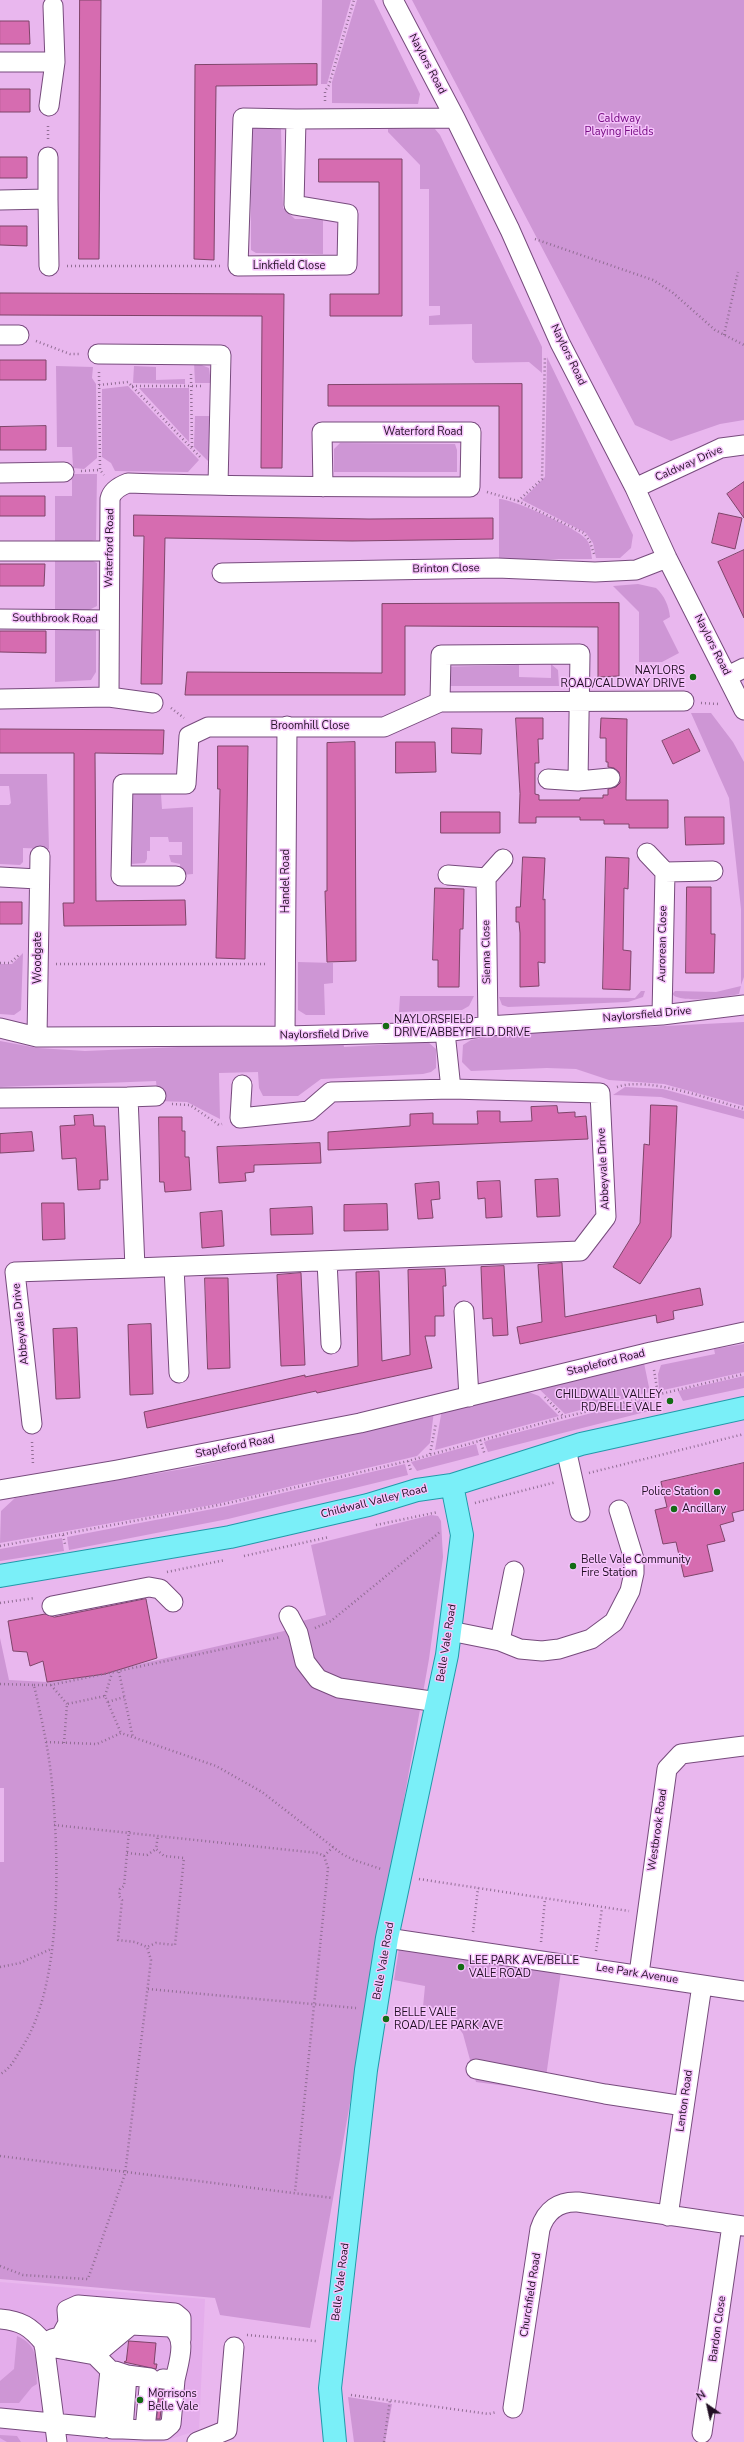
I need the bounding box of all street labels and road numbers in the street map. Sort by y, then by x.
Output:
street label: Naylors Road [406,32,448,96]
street label: Linkfield Close [253,259,325,273]
street label: Naylors Road [547,322,589,388]
street label: Waterford Road [383,425,463,439]
street label: Caldway Drive [653,443,725,485]
street label: Waterford Road [103,508,117,588]
street label: Brinton Close [412,562,480,576]
street label: Southbrook Road [12,612,98,626]
street label: Naylors Road [691,612,733,678]
street label: Broomhill Close [271,719,349,733]
street label: Handel Road [279,849,293,913]
street label: Aurorean Close [656,906,670,982]
street label: Sienna Close [480,920,494,984]
street label: Woodgate [31,932,45,984]
street label: Naylorsfield Drive [602,1005,692,1025]
street label: Naylorsfield Drive [280,1028,368,1042]
street label: Abbeyvale Drive [595,1128,613,1210]
street label: Abbeyvale Drive [10,1283,32,1365]
street label: Stapleford Road [565,1347,647,1379]
street label: Stapleford Road [194,1433,276,1461]
street label: Childwall Valley Road [319,1482,429,1522]
street label: Belle Vale Road [434,1603,460,1683]
street label: Westbrook Road [646,1788,670,1872]
street label: Belle Vale Road [371,1921,397,2001]
street label: Lee Park Avenue [595,1961,679,1987]
street label: Lenton Road [674,2069,696,2133]
street label: Belle Vale Road [330,2242,352,2322]
street label: Churchfield Road [518,2252,544,2338]
street label: Bardon Close [707,2295,729,2363]

